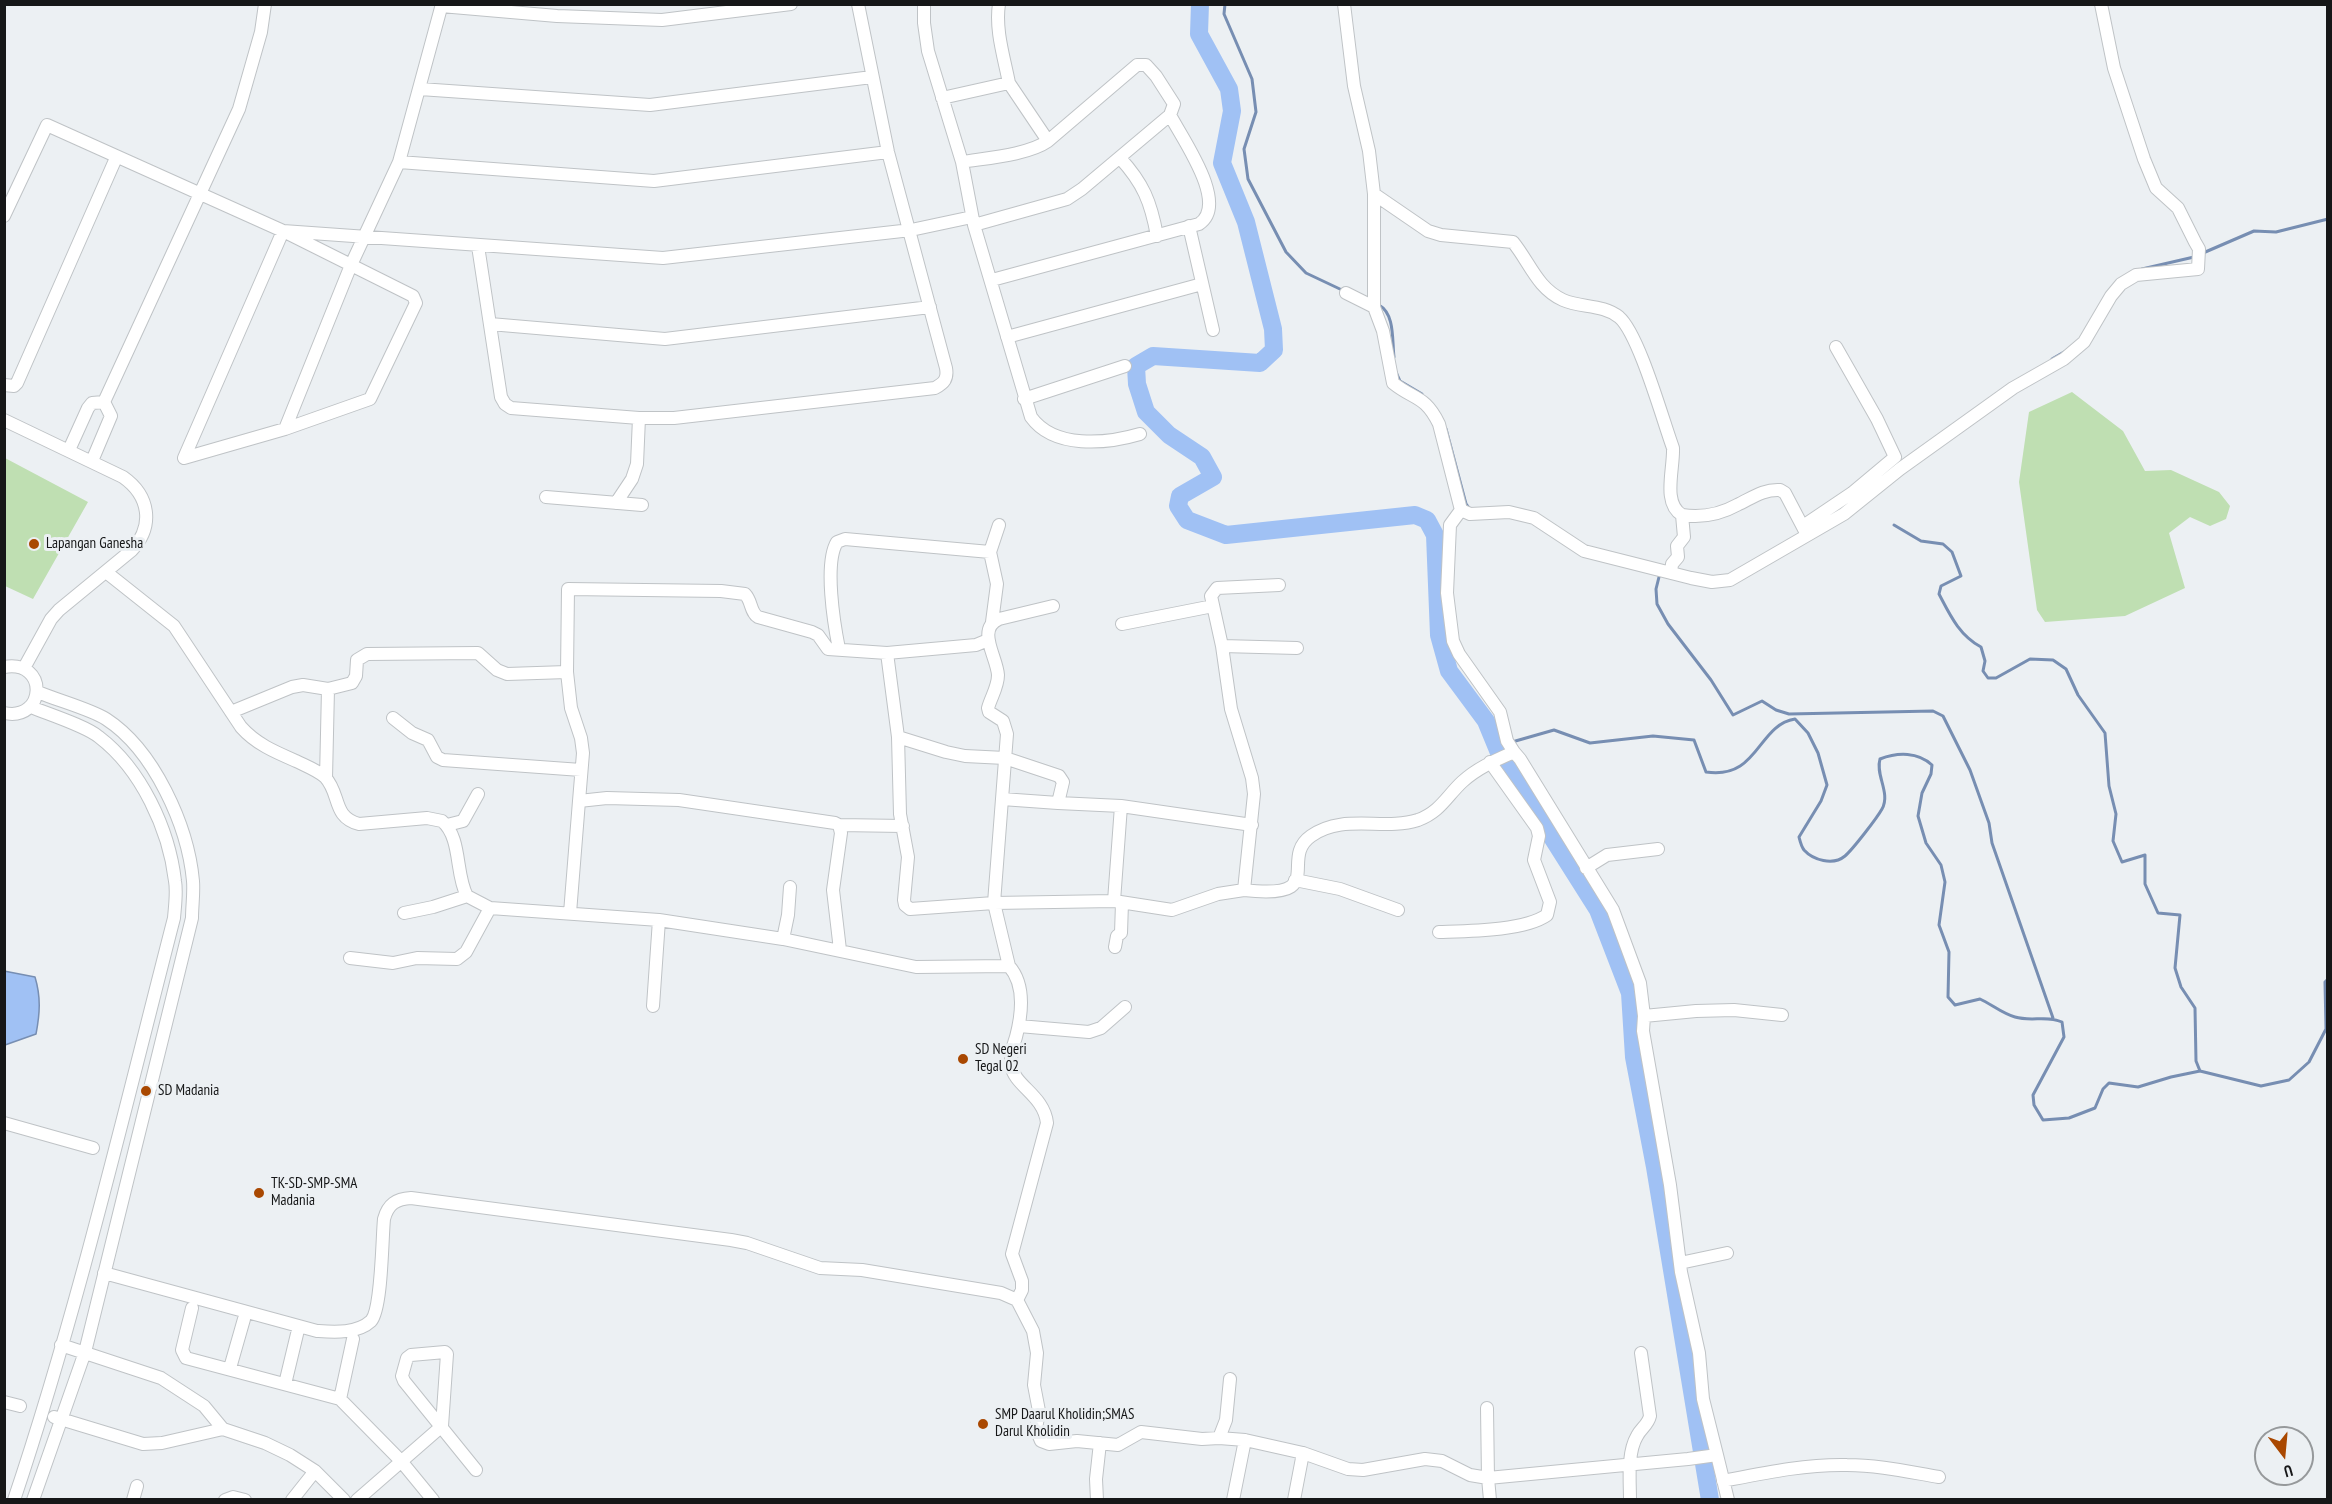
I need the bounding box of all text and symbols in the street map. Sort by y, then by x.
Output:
place label: Lapangan Ganesha [46,535,143,553]
marker: Lapangan Ganesha [27,537,41,551]
place label: SD Negeri Tegal 02 [975,1041,1027,1076]
marker: SD Negeri Tegal 02 [956,1052,970,1066]
place label: SD Madania [158,1082,219,1100]
marker: SD Madania [139,1084,153,1098]
place label: TK-SD-SMP-SMA Madania [271,1175,357,1210]
marker: TK-SD-SMP-SMA Madania [252,1186,266,1200]
place label: SMP Daarul Kholidin;SMAS Darul Kholidin [995,1406,1134,1441]
marker: SMP Daarul Kholidin;SMAS Darul Kholidin [976,1417,990,1431]
north arrow [2254,1426,2314,1486]
text: U [2282,1461,2295,1482]

